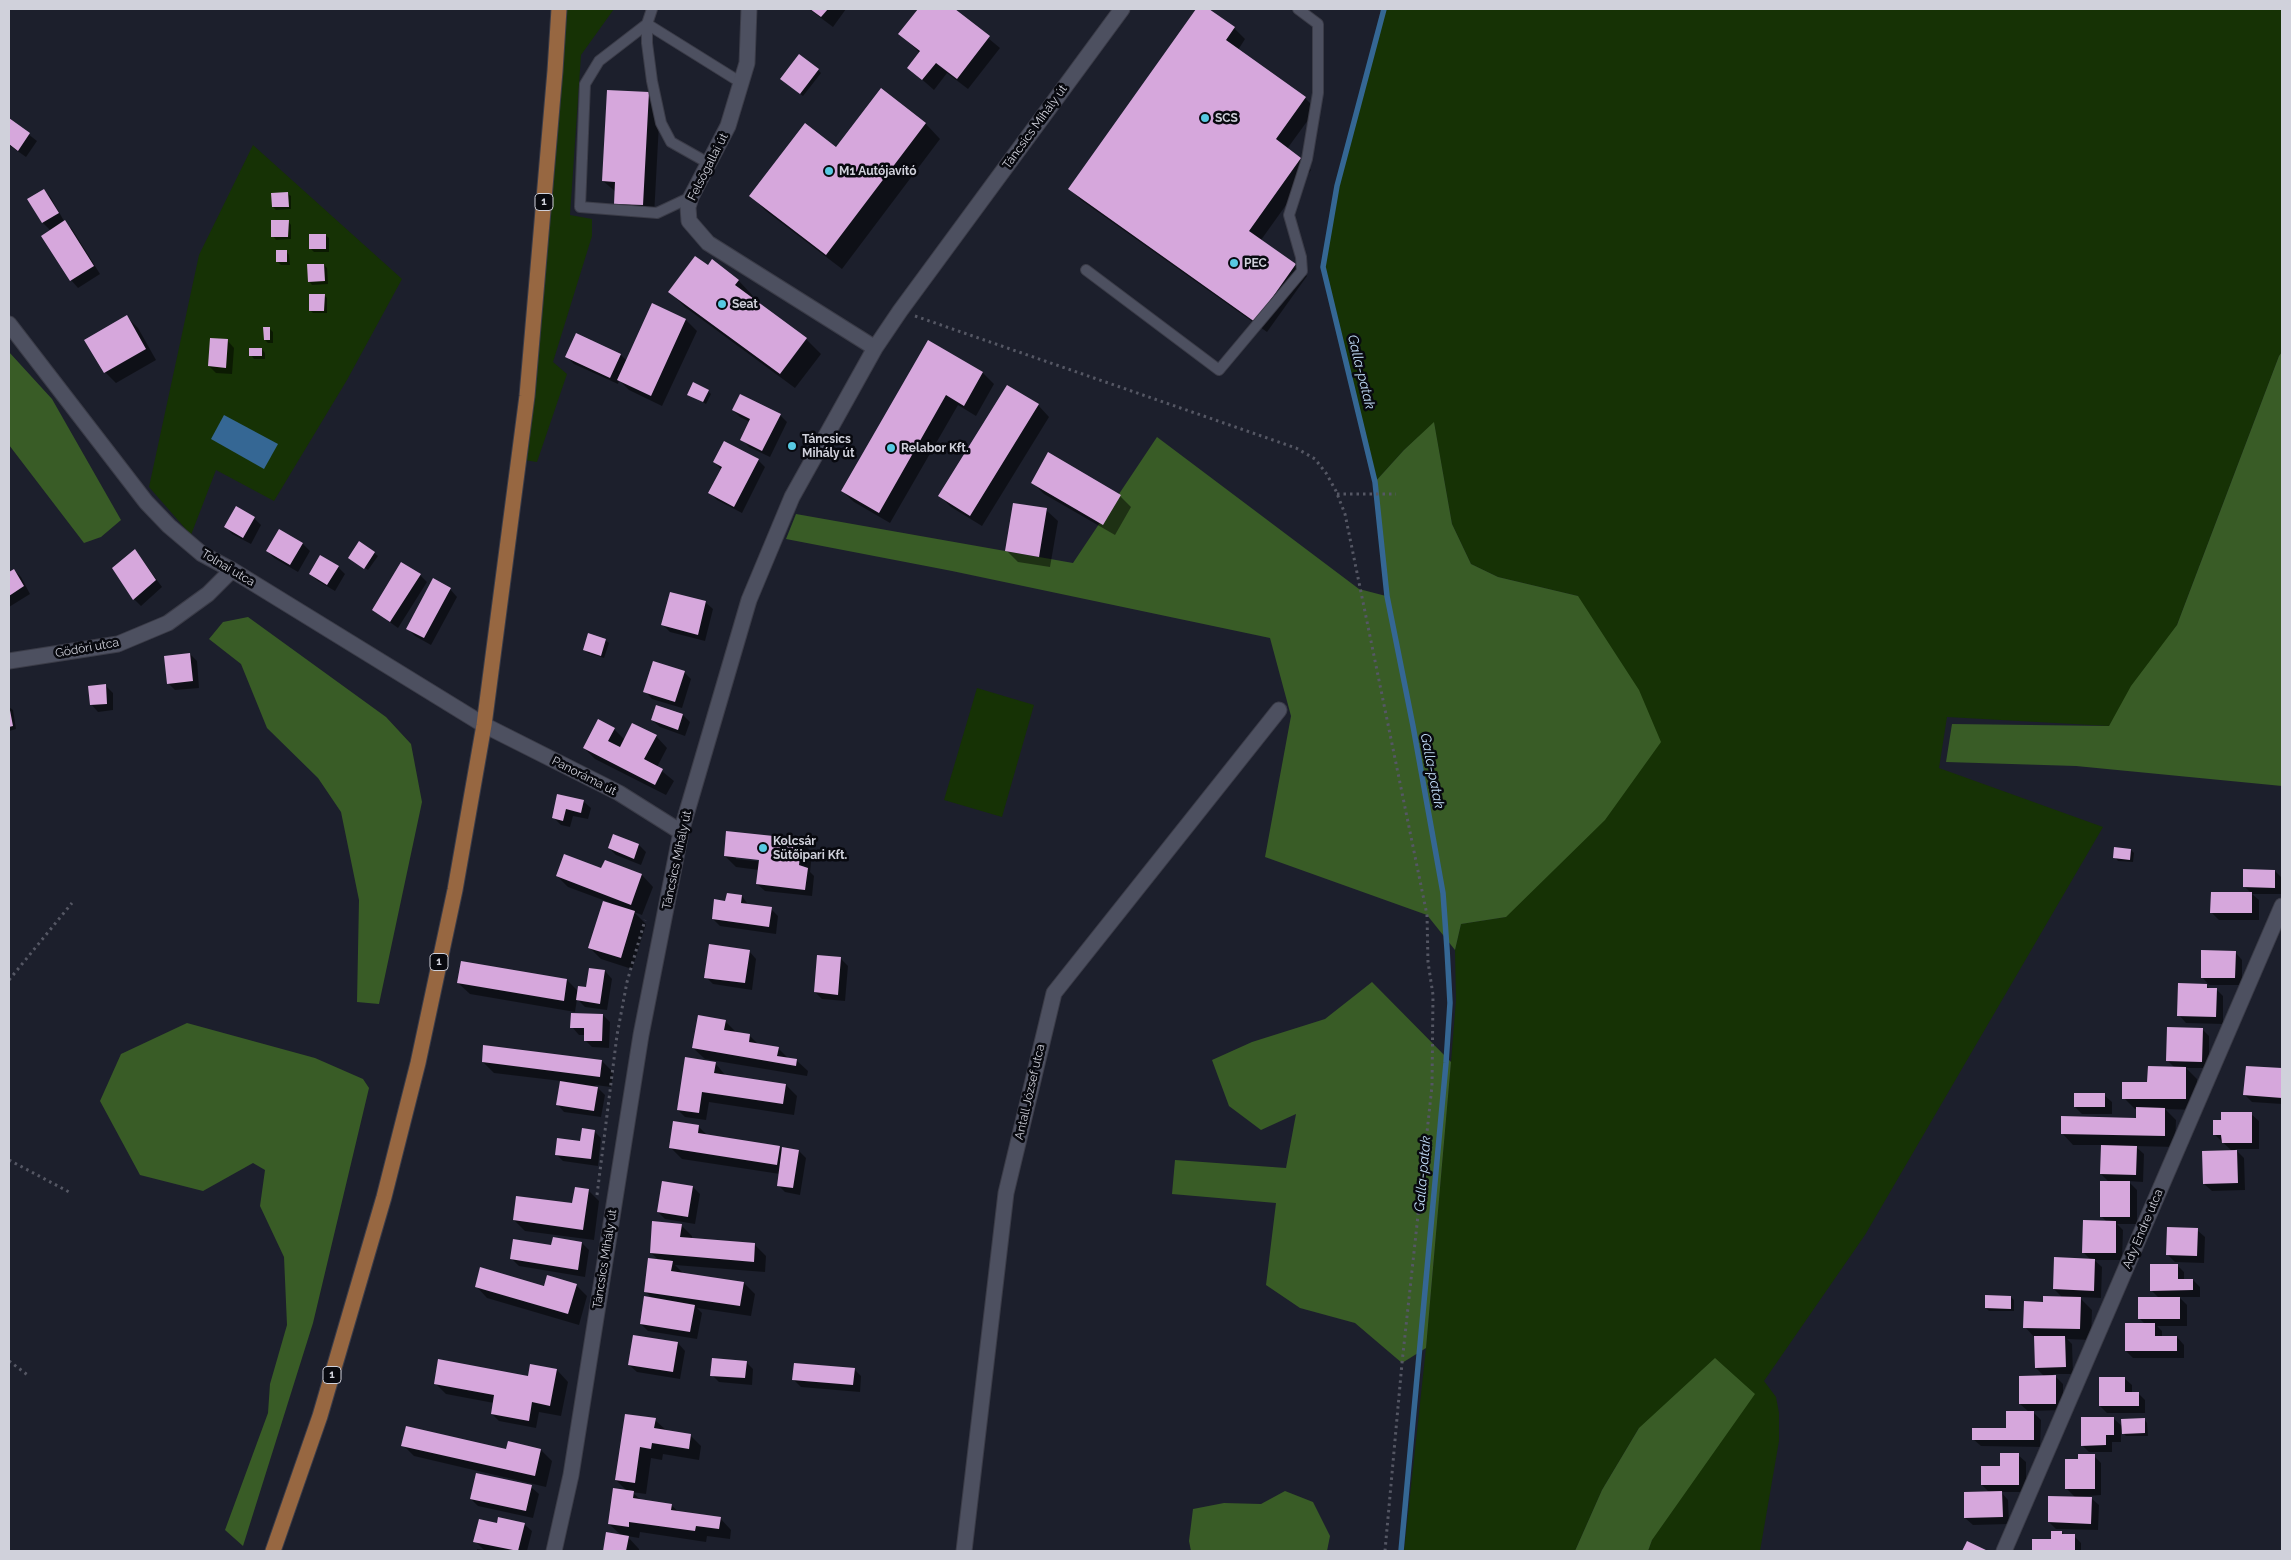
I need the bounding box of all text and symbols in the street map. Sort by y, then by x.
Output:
street label: Táncsics Mihály út [1000,82,1070,172]
place label: SCS [1215,111,1238,125]
marker: SCS [1199,112,1211,124]
street label: Felsőgallai út [685,131,731,203]
place label: M1 Autójavító [839,164,917,178]
marker: M1 Autójavító [823,165,835,177]
road number: 1 [535,193,553,210]
place label: PEC [1244,256,1267,270]
marker: PEC [1228,257,1240,269]
place label: Seat [732,297,758,311]
marker: Seat [716,298,728,310]
water label: Galla-patak [1344,333,1378,411]
place label: Táncsics Mihály út [802,432,855,460]
marker: Táncsics Mihály út [786,440,798,452]
place label: Relabor Kft. [901,441,969,455]
marker: Relabor Kft. [885,442,897,454]
street label: Tolnai utca [199,546,257,590]
street label: Gödöri utca [54,635,120,661]
water label: Galla-patak [1416,732,1448,810]
street label: Panoráma út [549,754,619,798]
street label: Táncsics Mihály út [660,809,694,911]
place label: Kolcsár Sütőipari Kft. [773,834,847,862]
marker: Kolcsár Sütőipari Kft. [757,842,769,854]
road number: 1 [430,954,448,970]
street label: Antall József utca [1012,1043,1048,1141]
water label: Galla-patak [1411,1135,1435,1213]
street label: Ady Endre utca [2120,1187,2166,1271]
street label: Táncsics Mihály út [590,1208,620,1310]
road number: 1 [323,1366,341,1384]

